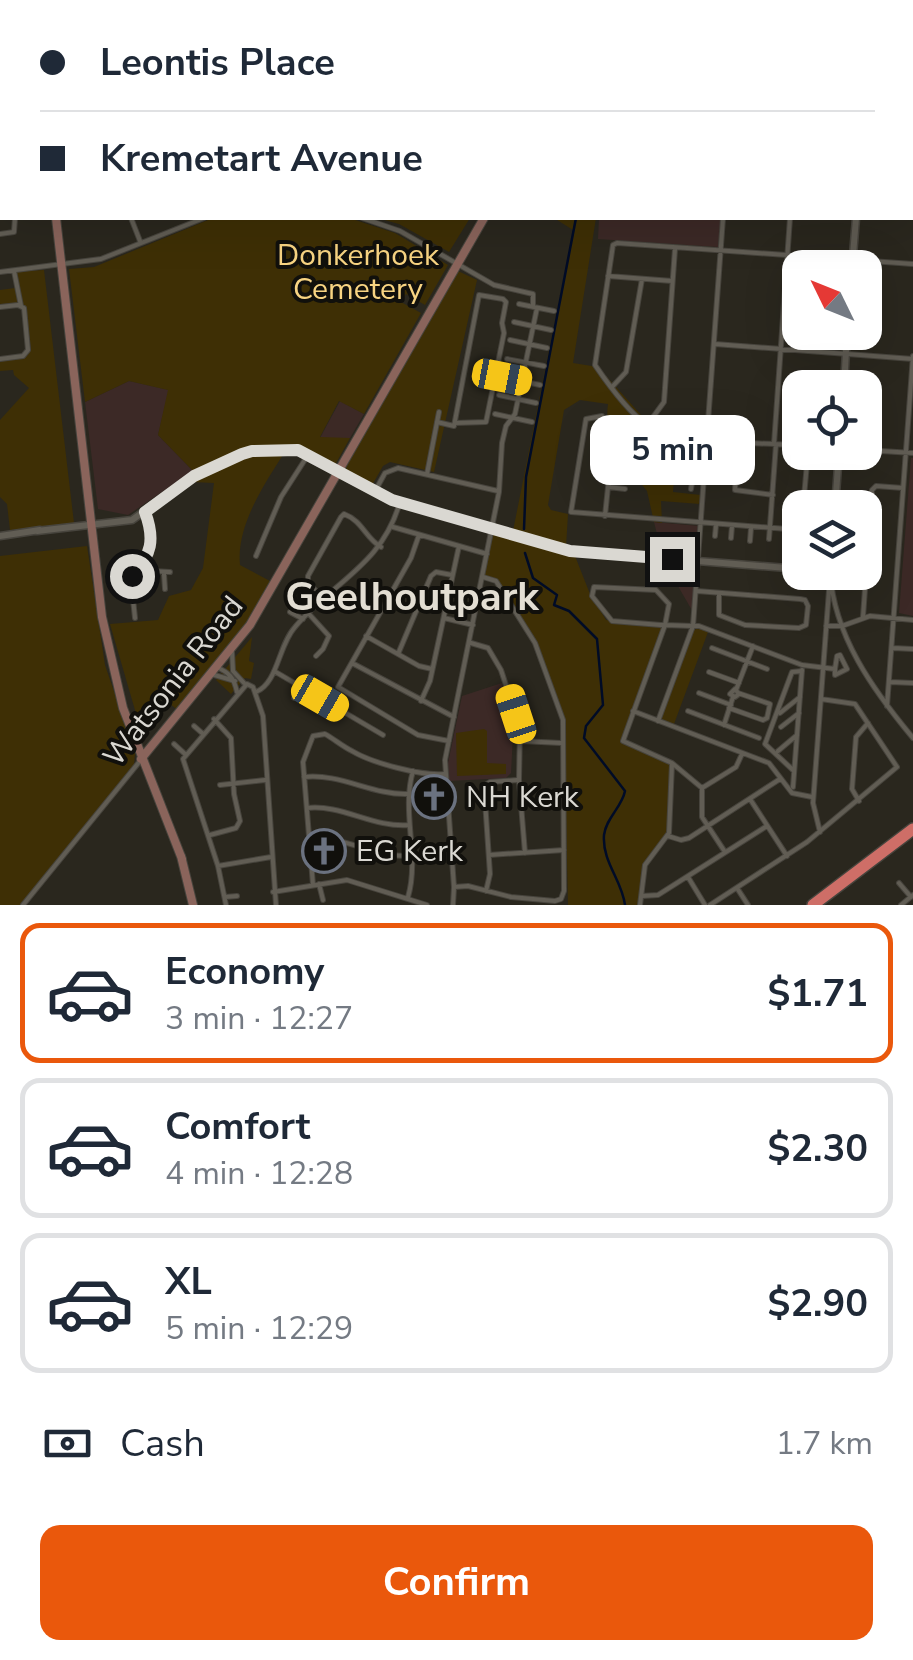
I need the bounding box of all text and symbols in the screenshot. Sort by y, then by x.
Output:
text: Leontis Place [100,37,335,88]
text: Kremetart Avenue [100,133,423,184]
park label: Donkerhoek Cemetery [277,235,440,310]
north arrow [782,250,882,350]
map controls [782,250,882,590]
car [470,357,534,397]
button: locate [782,370,882,470]
callout: 5 min [590,414,754,484]
text: 5 min [631,428,714,471]
button: layers [782,490,882,590]
route end [650,537,695,582]
route start [110,554,155,599]
district label: Geelhoutpark [285,570,540,624]
street label: Watsonia Road [94,587,253,775]
car [287,670,353,726]
car [492,681,540,747]
church icon: NH Kerk [411,774,457,820]
place label: NH Kerk [466,777,580,818]
church icon: EG Kerk [301,828,347,874]
place label: EG Kerk [356,831,464,872]
text: Economy [165,946,324,997]
icon: car [45,948,135,1038]
text: $1.71 [767,968,868,1019]
text: 3 min · 12:27 [165,997,353,1040]
text: Comfort [165,1101,310,1152]
icon: car [45,1103,135,1193]
text: $2.30 [767,1123,868,1174]
text: 4 min · 12:28 [165,1152,353,1195]
text: XL [165,1256,212,1307]
icon: car [45,1258,135,1348]
text: $2.90 [767,1278,868,1329]
text: 5 min · 12:29 [165,1307,353,1350]
icon: cash [40,1416,95,1471]
text: Cash [120,1418,205,1469]
text: 1.7 km [776,1422,873,1465]
button: Confirm [40,1525,873,1640]

